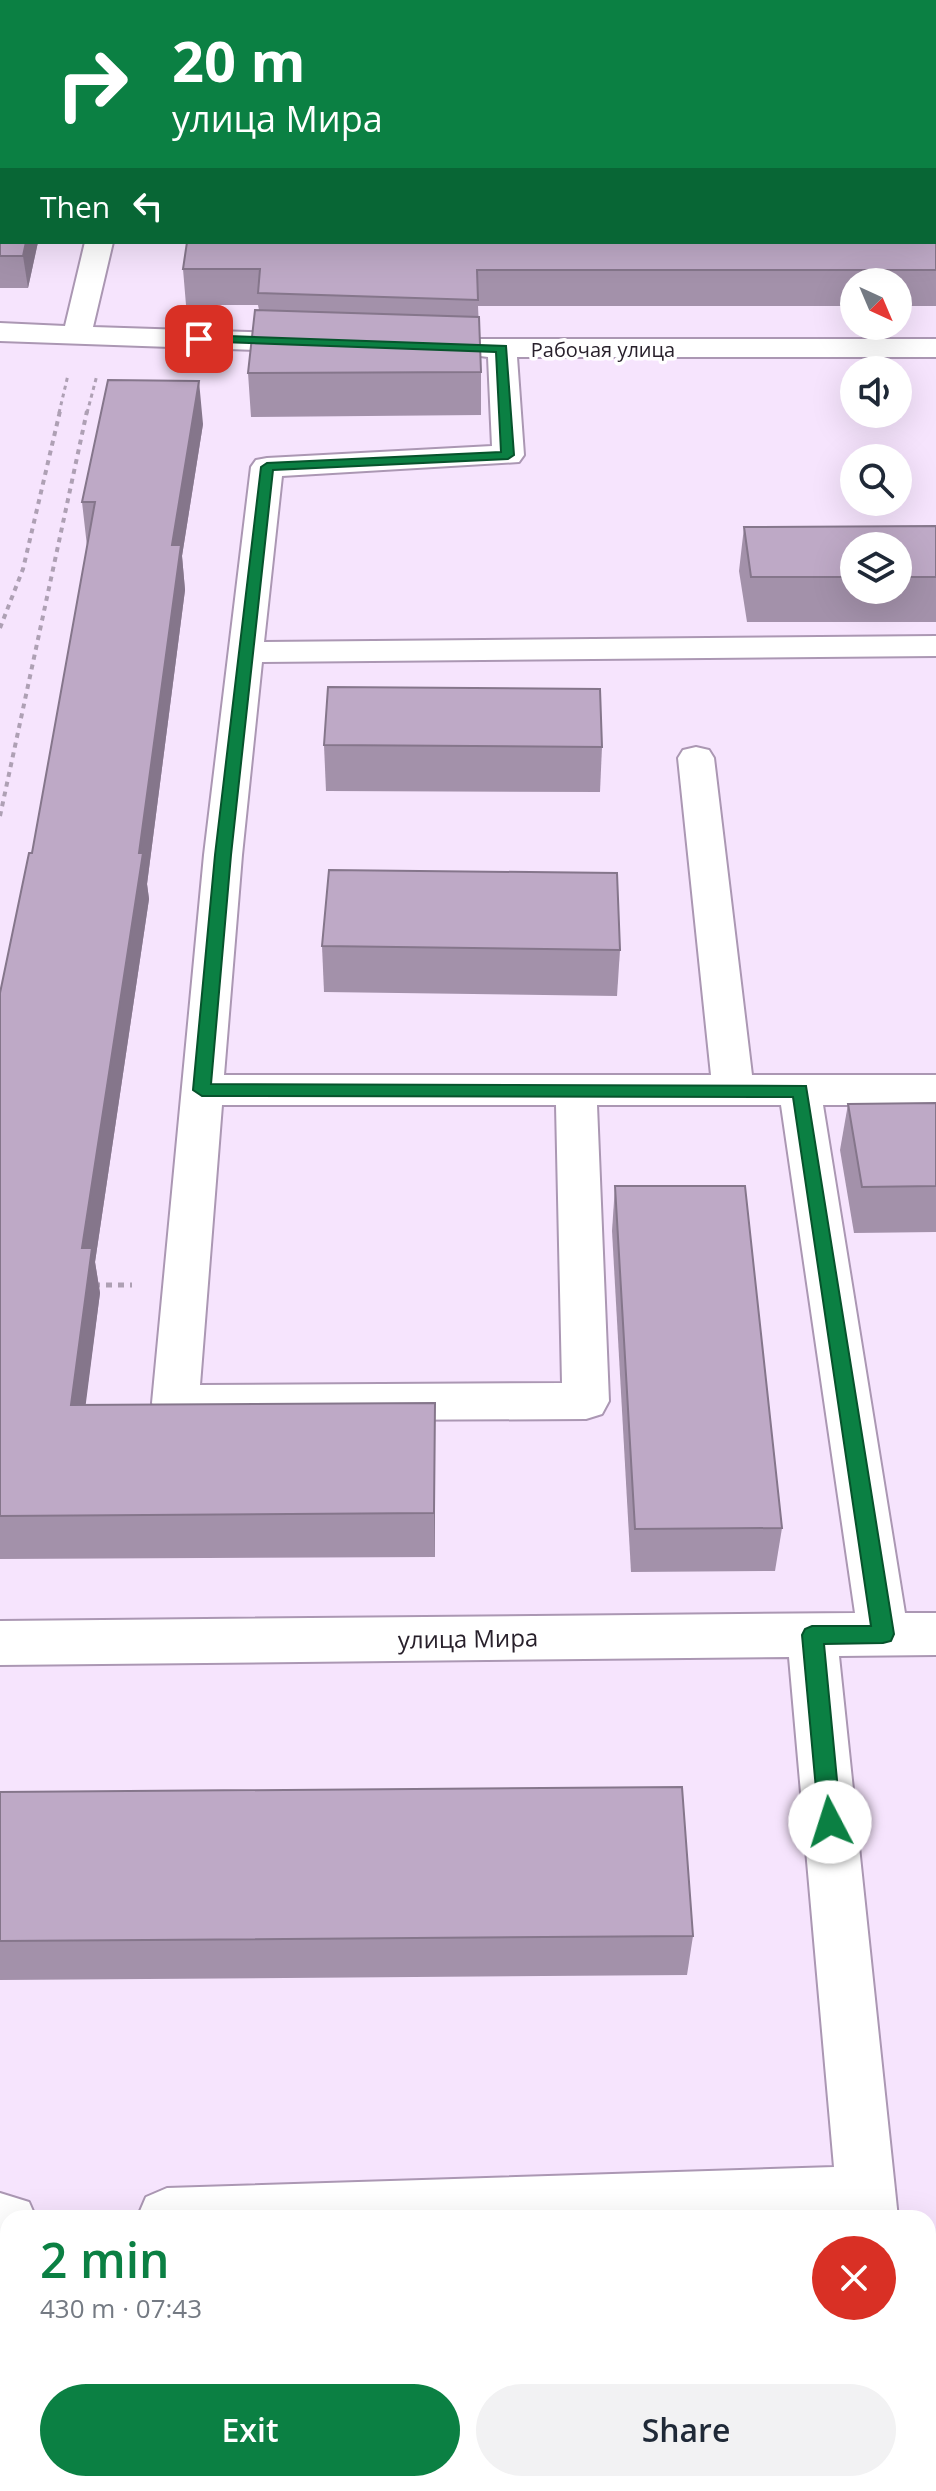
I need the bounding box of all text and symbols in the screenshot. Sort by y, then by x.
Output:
text: 20 m [172,22,306,98]
icon: right [40,32,144,136]
text: улица Мира [172,94,383,143]
icon: left [126,184,170,228]
text: Then [40,186,110,227]
north arrow [840,268,912,340]
map controls [840,268,912,604]
pin [165,305,233,373]
icon: arrive [177,317,221,361]
street label: Рабочая улица [531,336,675,363]
button: sound [840,356,912,428]
button: search [840,444,912,516]
button: layers [840,532,912,604]
street label: улица Мира [397,1620,539,1656]
position arrow [788,1780,872,1864]
text: 2 min [40,2227,170,2292]
button: close [812,2236,896,2320]
text: 430 m · 07:43 [40,2290,202,2326]
button: Exit [40,2384,460,2476]
button: Share [476,2384,896,2476]

